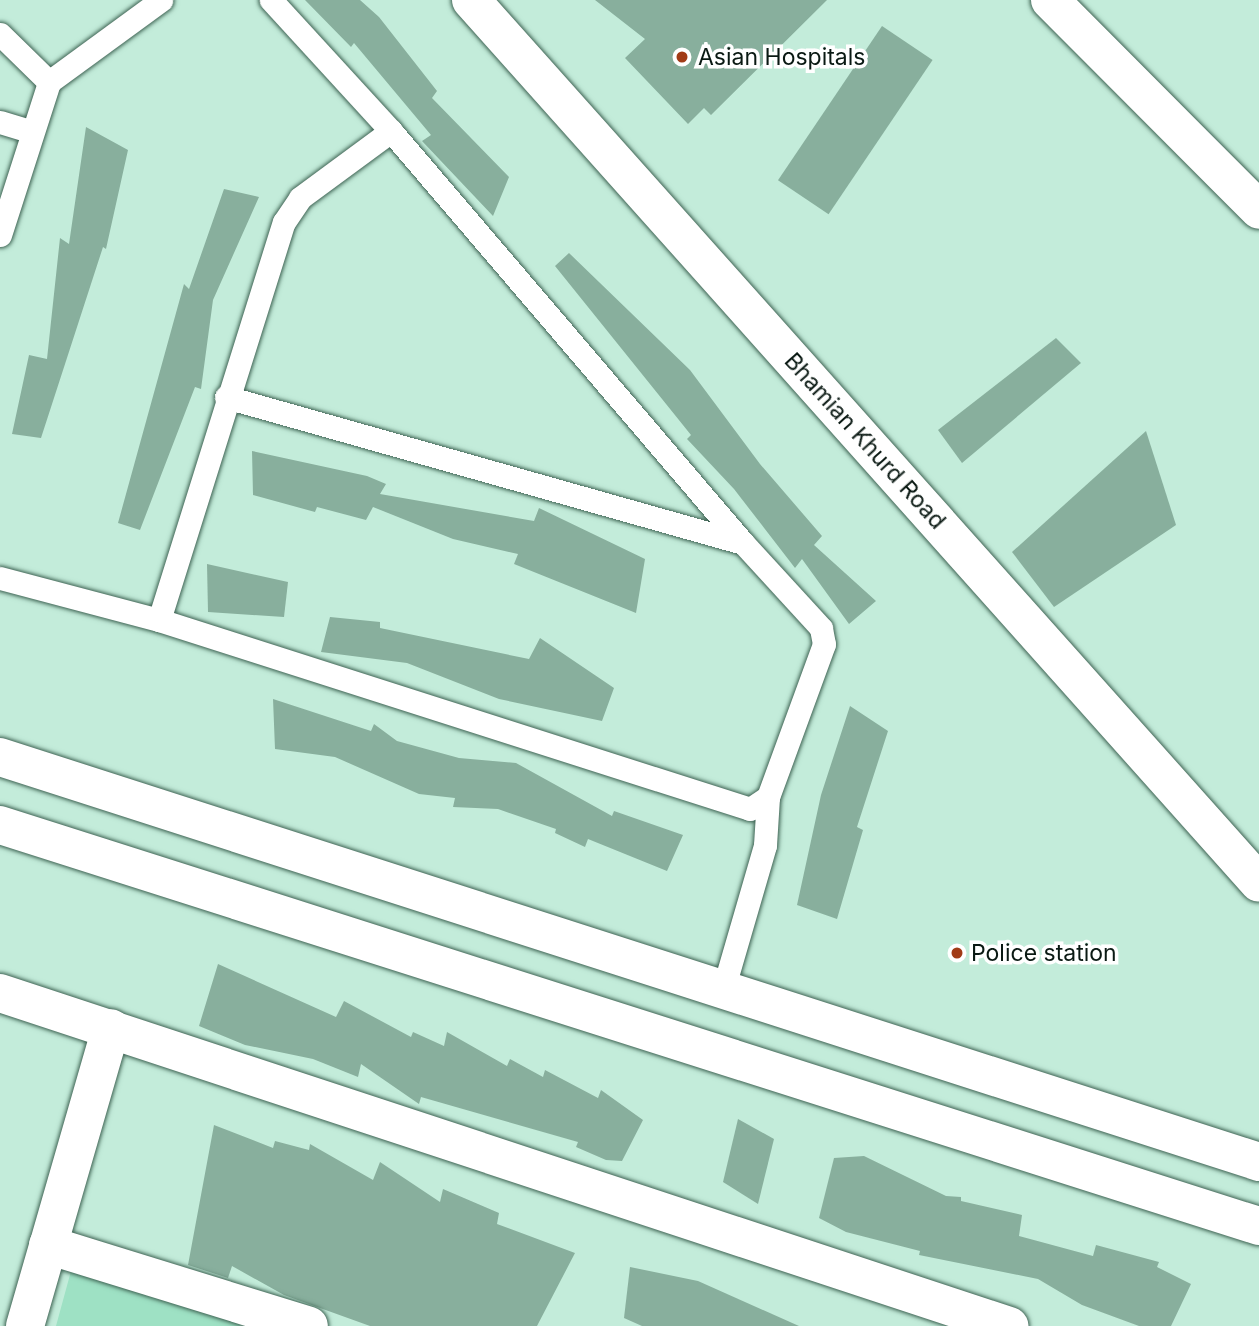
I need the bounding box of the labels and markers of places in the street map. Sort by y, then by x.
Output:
place label: Asian Hospitals [698,43,865,71]
marker: Asian Hospitals [672,47,692,67]
place label: Police station [971,939,1117,967]
marker: Police station [949,945,965,961]

